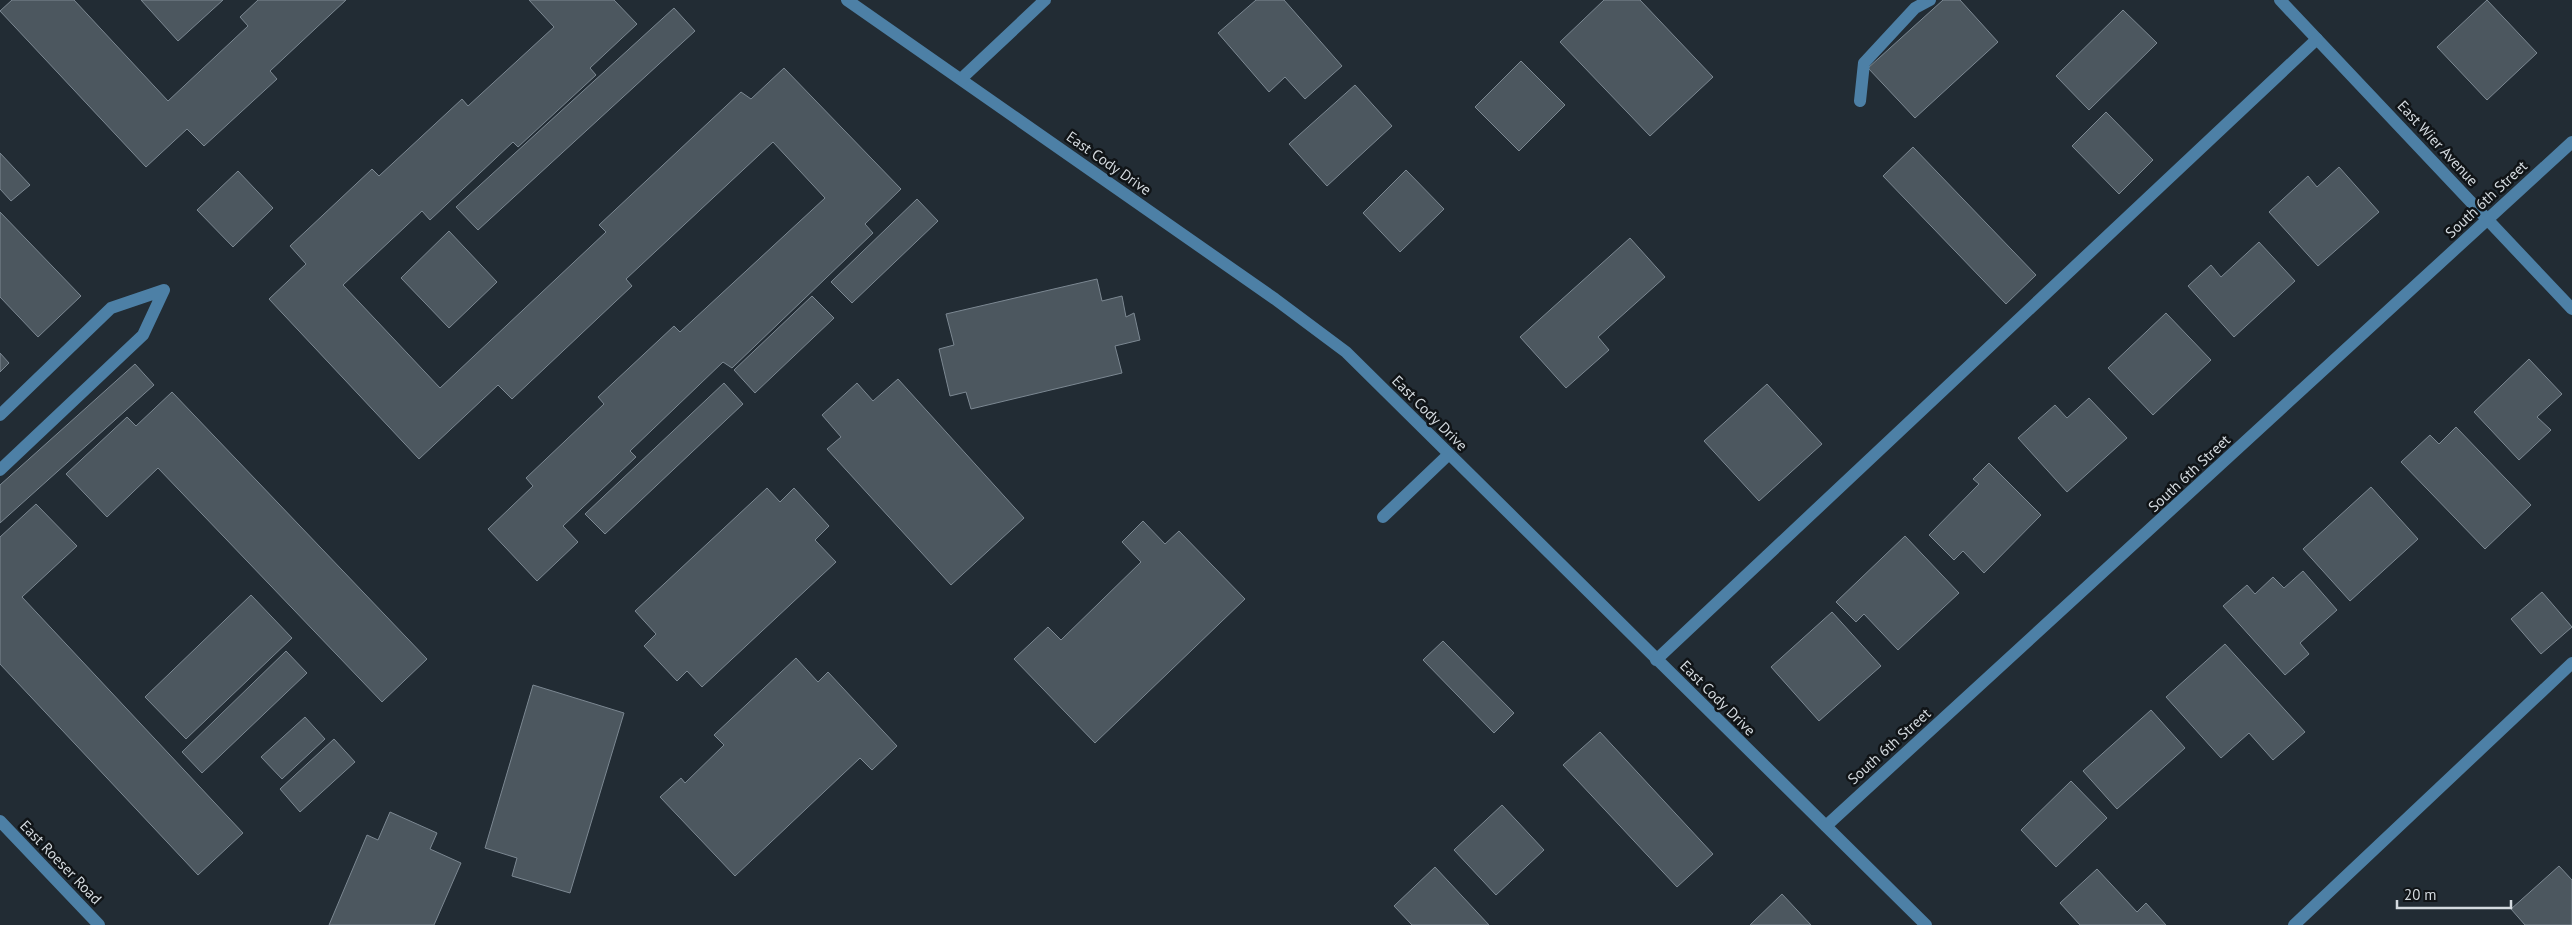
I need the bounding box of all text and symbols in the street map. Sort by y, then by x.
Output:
street label: East Wier Avenue [2393,96,2483,190]
street label: East Cody Drive [1063,127,1155,199]
street label: South 6th Street [2441,156,2531,242]
street label: East Cody Drive [1388,371,1472,455]
street label: South 6th Street [2144,430,2234,516]
street label: East Cody Drive [1676,656,1760,740]
street label: South 6th Street [1844,704,1934,788]
street label: East Roeser Road [16,816,106,908]
scale bar [2397,878,2511,910]
text: 20 m [2404,885,2437,904]

